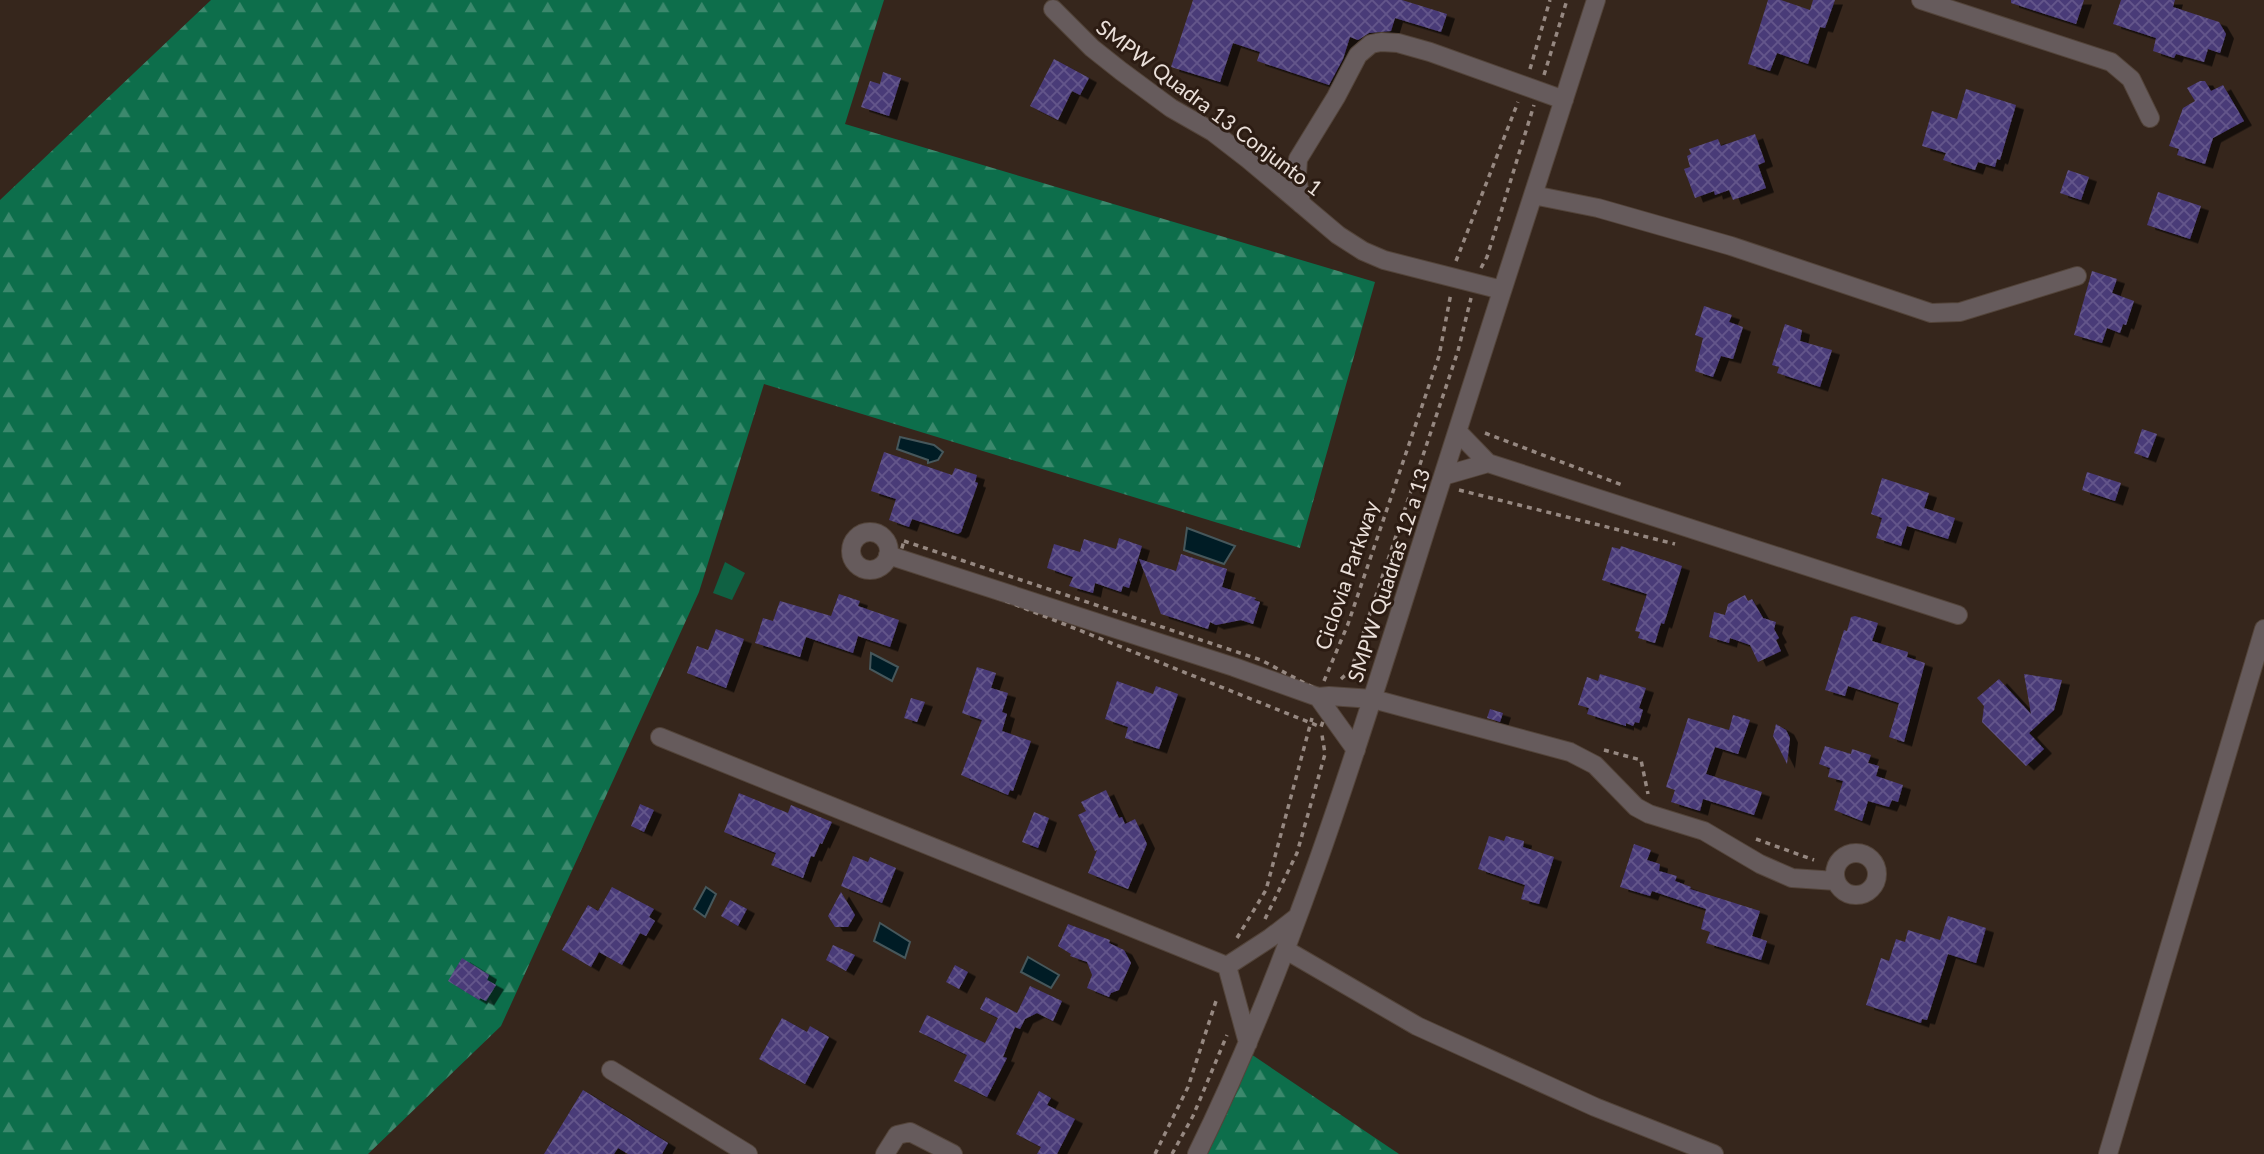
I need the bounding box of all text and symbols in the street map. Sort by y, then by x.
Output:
street label: SMPW Quadra 13 Conjunto 1 [1092,14,1328,200]
street label: SMPW Quadras 12 a 13 [1342,465,1434,685]
street label: Ciclovia Parkway [1309,497,1383,653]

